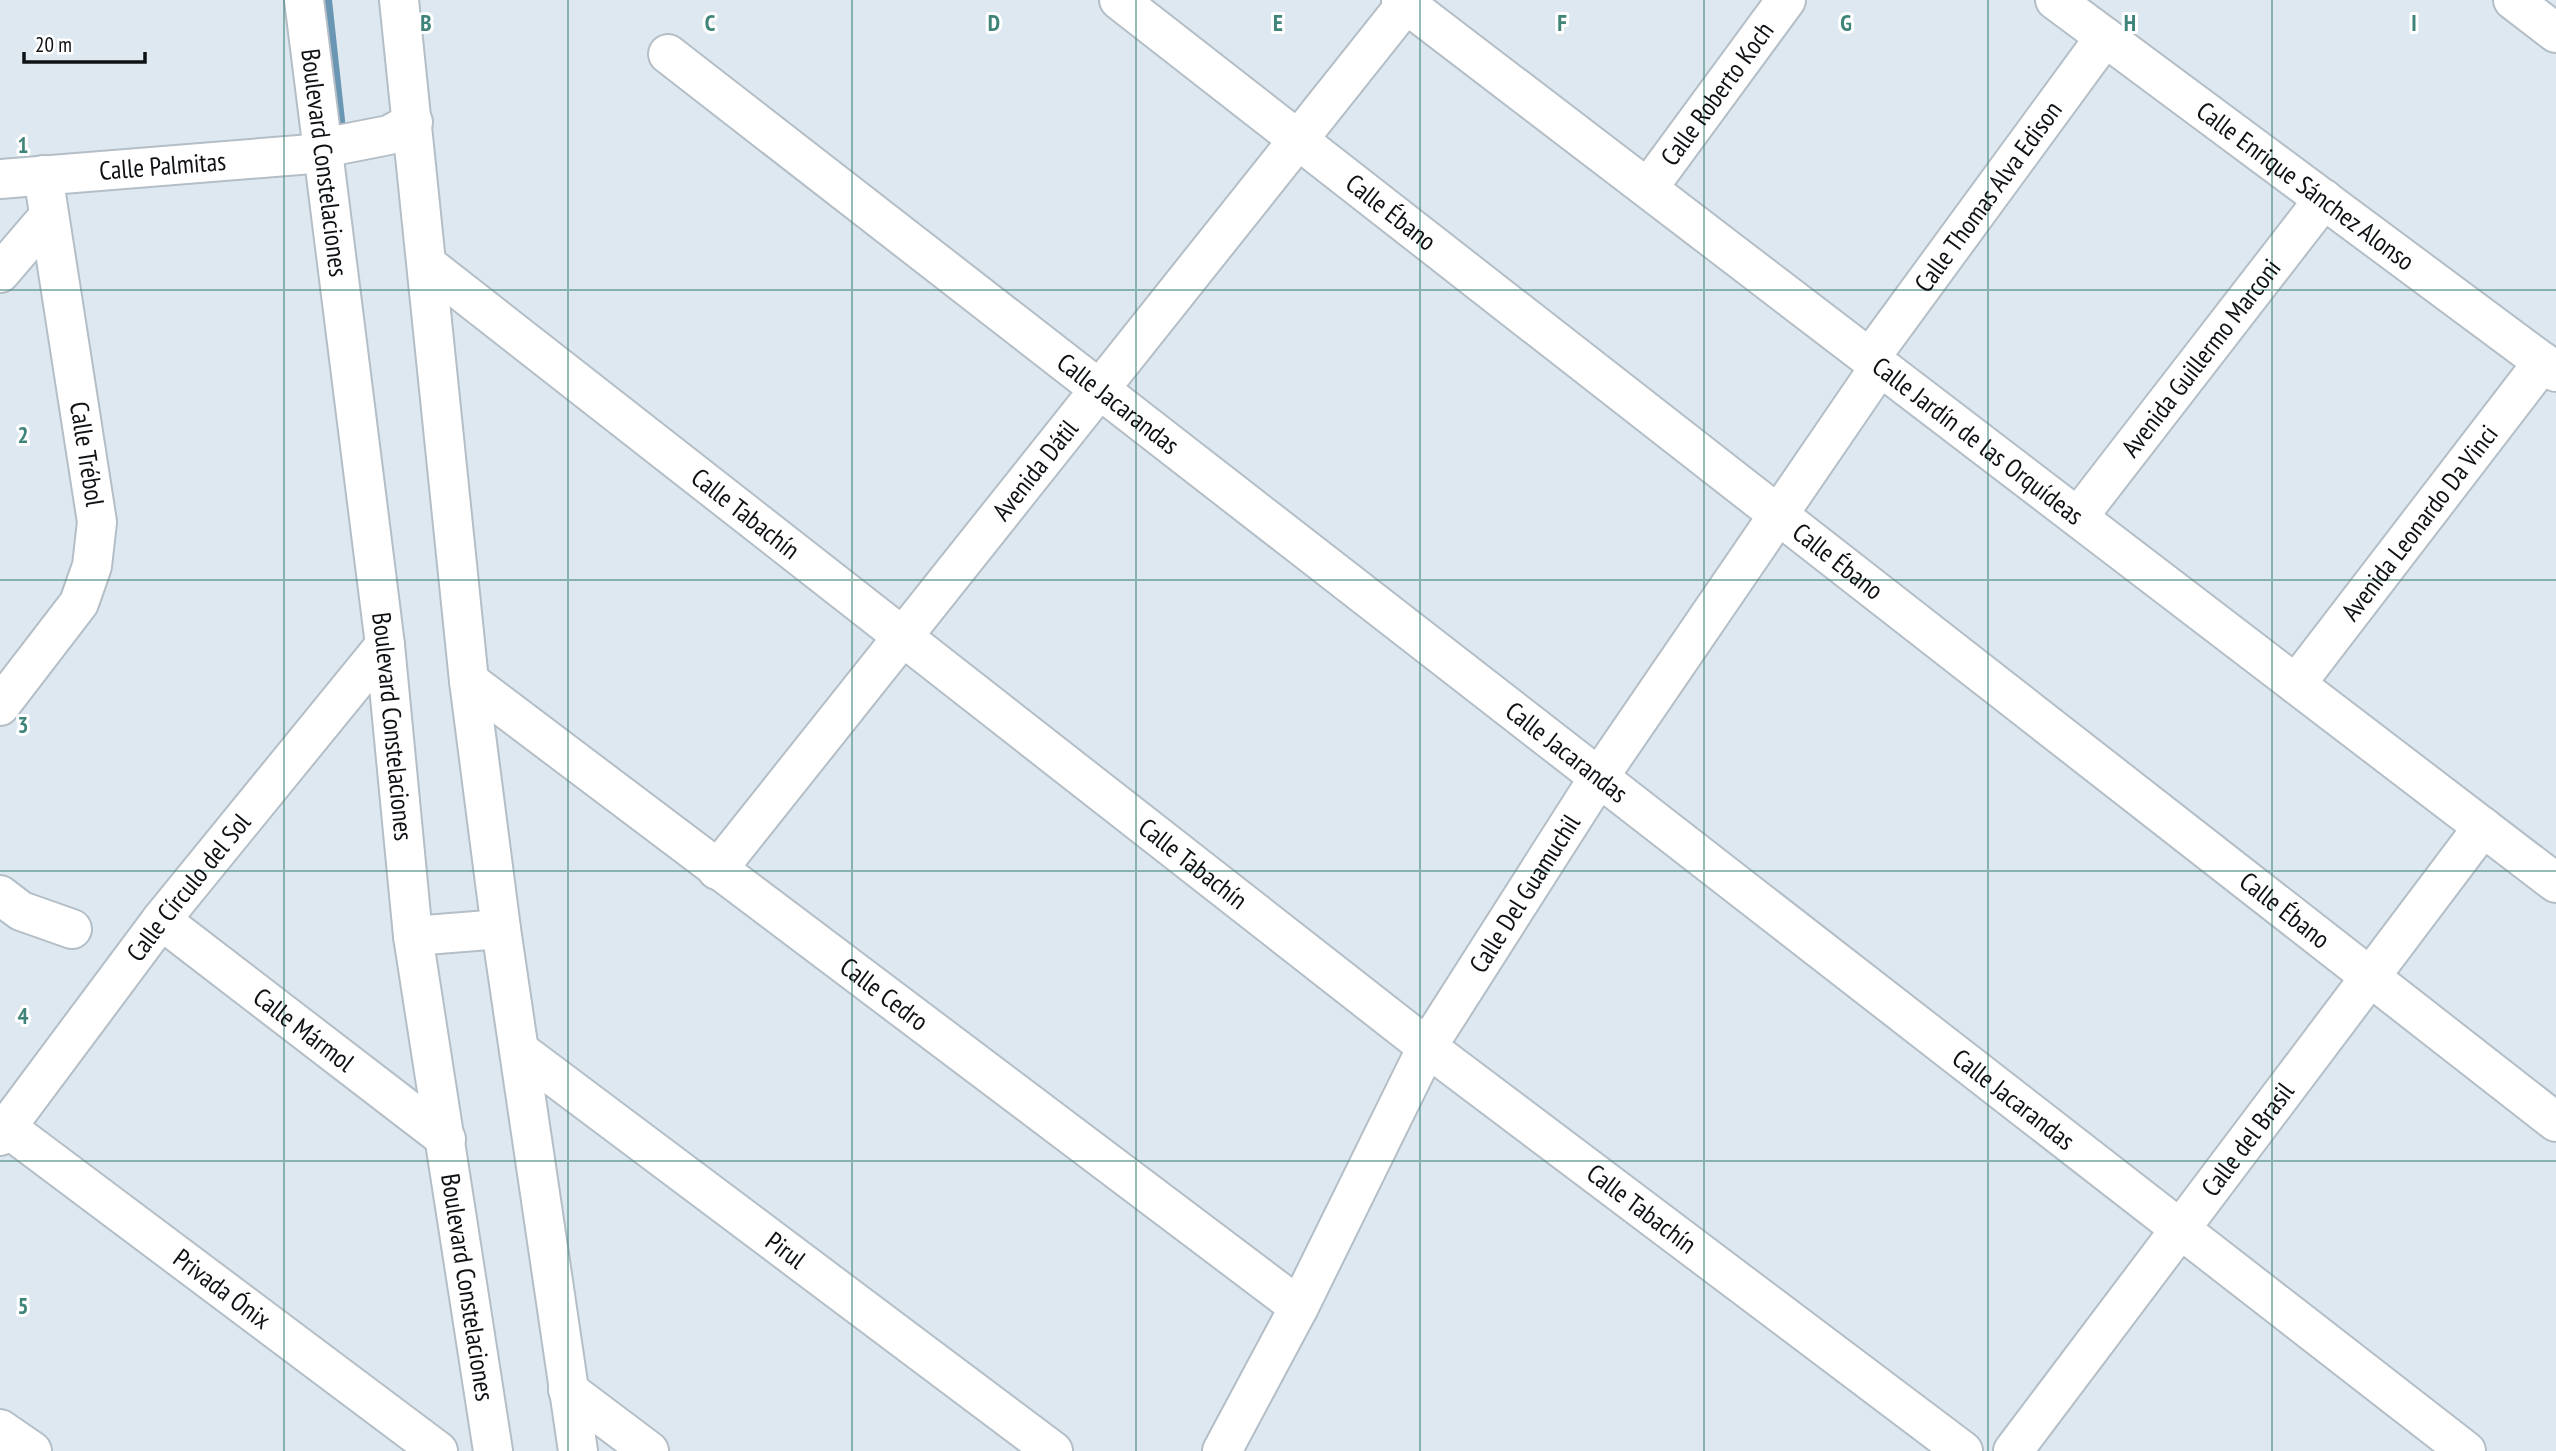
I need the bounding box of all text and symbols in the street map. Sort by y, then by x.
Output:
text: B [420,8,432,37]
text: C [705,8,716,37]
text: D [988,8,1000,37]
text: E [1273,8,1283,37]
text: F [1557,8,1567,37]
text: G [1840,8,1852,37]
text: H [2124,8,2136,37]
text: I [2411,8,2417,37]
street label: Calle Roberto Koch [1653,15,1781,172]
scale bar [24,21,145,65]
text: 20 m [35,31,72,58]
street label: Boulevard Constelaciones [294,47,356,279]
street label: Calle Thomas Alva Edison [1907,94,2069,298]
street label: Calle Enrique Sánchez Alonso [2190,94,2421,277]
text: 1 [18,130,29,159]
street label: Calle Palmitas [98,144,227,187]
street label: Calle Ébano [1339,166,1443,258]
street label: Avenida Guillermo Marconi [2114,252,2287,463]
street label: Calle Jacarandas [1051,345,1186,461]
street label: Calle Jardín de las Orquídeas [1866,349,2090,532]
street label: Calle Trébol [63,399,112,509]
street label: Avenida Dátil [985,413,1085,527]
street label: Avenida Leonardo Da Vinci [2334,418,2505,627]
text: 2 [18,420,29,449]
street label: Calle Tabachín [685,461,807,566]
street label: Calle Ébano [1786,515,1890,606]
street label: Boulevard Constelaciones [365,610,421,842]
street label: Calle Jacarandas [1499,694,1635,810]
text: 3 [18,710,29,739]
street label: Calle Círculo del Sol [119,806,257,968]
street label: Calle Del Guamuchil [1462,808,1587,979]
street label: Calle Tabachín [1132,811,1254,916]
street label: Calle Ébano [2233,864,2337,955]
street label: Calle Cedro [834,950,935,1038]
street label: Calle Mármol [247,980,361,1079]
text: 4 [18,1001,29,1030]
street label: Calle Jacarandas [1946,1041,2082,1157]
street label: Calle del Brasil [2194,1076,2301,1203]
street label: Calle Tabachín [1580,1156,1703,1260]
street label: Boulevard Constelaciones [434,1171,502,1403]
street label: Pirul [759,1224,812,1276]
street label: Privada Ónix [167,1241,278,1336]
text: 5 [18,1291,29,1320]

